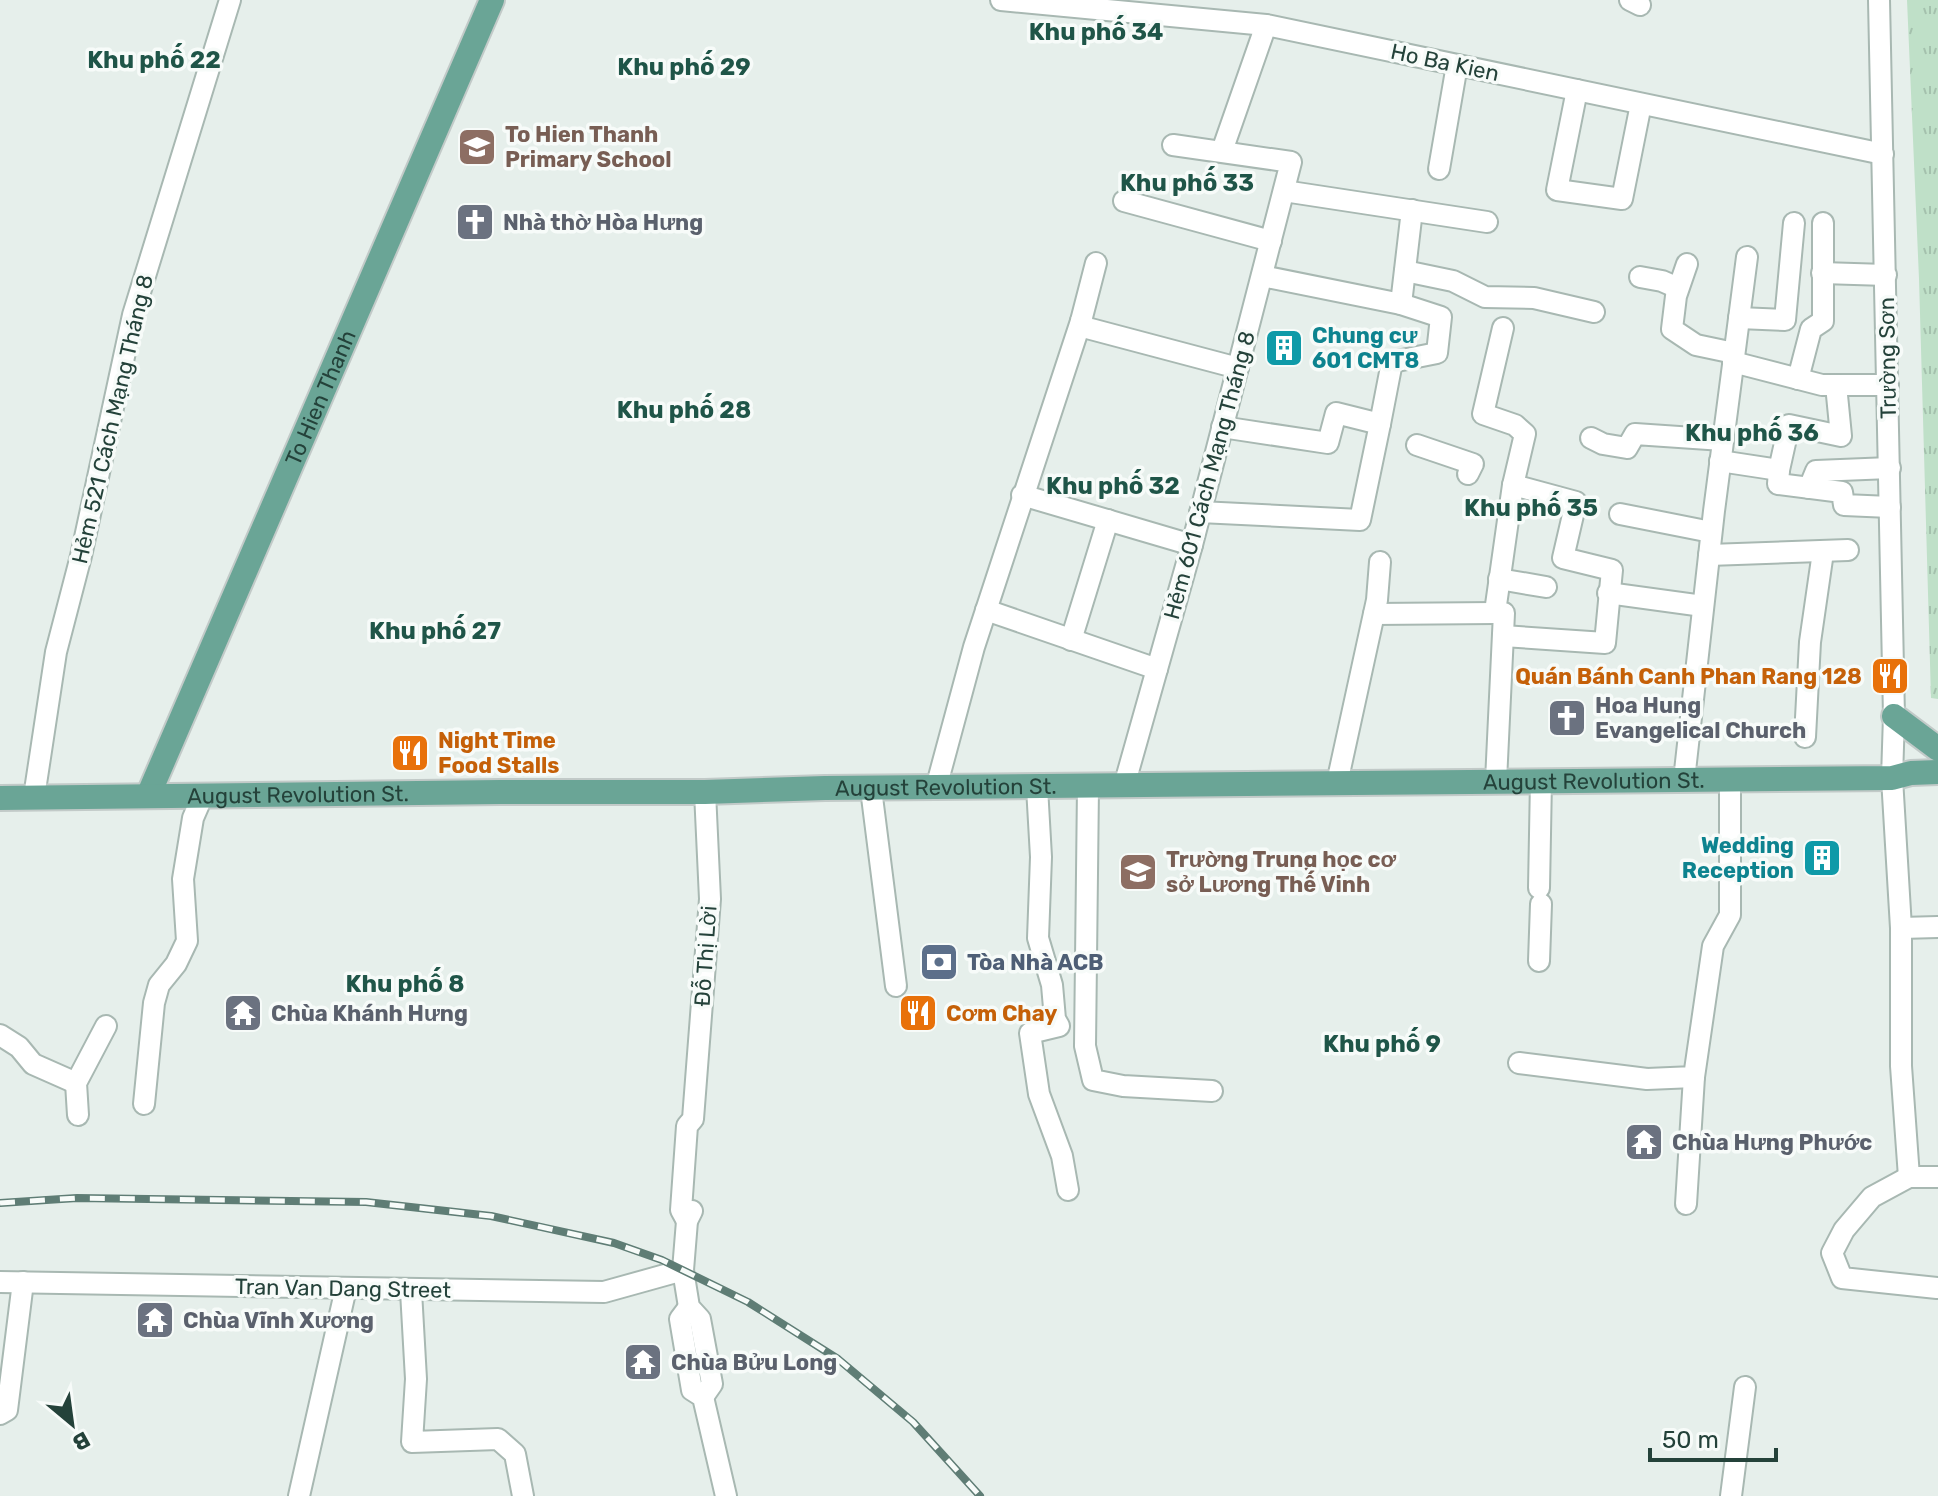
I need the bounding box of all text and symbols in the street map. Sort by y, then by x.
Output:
district label: Khu phố 34 [1029,15,1163,46]
street label: Ho Ba Kien [1388,38,1502,87]
district label: Khu phố 22 [87,43,221,74]
district label: Khu phố 29 [617,50,751,81]
place label: To Hien Thanh Primary School [505,121,672,173]
school or university icon: To Hien Thanh Primary School [456,126,498,168]
district label: Khu phố 33 [1120,166,1254,197]
church icon: Nhà thờ Hòa Hưng [454,201,496,243]
place label: Nhà thờ Hòa Hưng [503,209,703,236]
street label: Hẻm 521 Cách Mạng Tháng 8 [66,272,159,566]
street label: Trường Sơn [1873,297,1902,419]
place label: Chung cư 601 CMT8 [1312,322,1419,374]
street label: To Hien Thanh [280,326,362,470]
building icon: Chung cư 601 CMT8 [1263,327,1305,369]
street label: Hẻm 601 Cách Mạng Tháng 8 [1158,328,1261,622]
district label: Khu phố 28 [617,393,751,424]
district label: Khu phố 36 [1685,416,1819,447]
district label: Khu phố 32 [1046,469,1180,500]
district label: Khu phố 35 [1464,491,1598,522]
district label: Khu phố 27 [369,614,501,645]
restaurant icon: Quán Bánh Canh Phan Rang 128 [1869,655,1911,697]
place label: Quán Bánh Canh Phan Rang 128 [1515,663,1862,690]
place label: Hoa Hung Evangelical Church [1595,692,1806,744]
church icon: Hoa Hung Evangelical Church [1546,697,1588,739]
place label: Night Time Food Stalls [438,727,559,779]
restaurant icon: Night Time Food Stalls [389,732,431,774]
street label: August Revolution St. [1483,767,1705,796]
street label: August Revolution St. [835,773,1057,802]
street label: August Revolution St. [187,780,409,810]
place label: Wedding Reception [1682,832,1794,884]
building icon: Wedding Reception [1801,837,1843,879]
place label: Trường Trung học cơ sở Lương Thế Vinh [1166,846,1397,898]
school or university icon: Trường Trung học cơ sở Lương Thế Vinh [1117,851,1159,893]
street label: Đỗ Thị Lời [689,905,722,1007]
bank icon: Tòa Nhà ACB [918,941,960,983]
place label: Tòa Nhà ACB [967,949,1104,976]
district label: Khu phố 8 [346,967,464,998]
temple icon: Chùa Khánh Hưng [222,992,264,1034]
restaurant icon: Cơm Chay [897,992,939,1034]
place label: Chùa Khánh Hưng [271,1000,468,1027]
place label: Cơm Chay [946,1000,1057,1027]
district label: Khu phố 9 [1323,1027,1441,1058]
temple icon: Chùa Hưng Phước [1623,1121,1665,1163]
place label: Chùa Hưng Phước [1672,1129,1872,1156]
street label: Tran Van Dang Street [235,1273,452,1304]
temple icon: Chùa Vĩnh Xương [134,1299,176,1341]
place label: Chùa Vĩnh Xương [183,1307,374,1334]
temple icon: Chùa Bửu Long [622,1341,664,1383]
place label: Chùa Bửu Long [671,1349,837,1376]
north arrow [32,1384,112,1464]
scale bar [1650,1412,1776,1462]
text: B [68,1425,95,1457]
text: 50 m [1662,1426,1719,1454]

